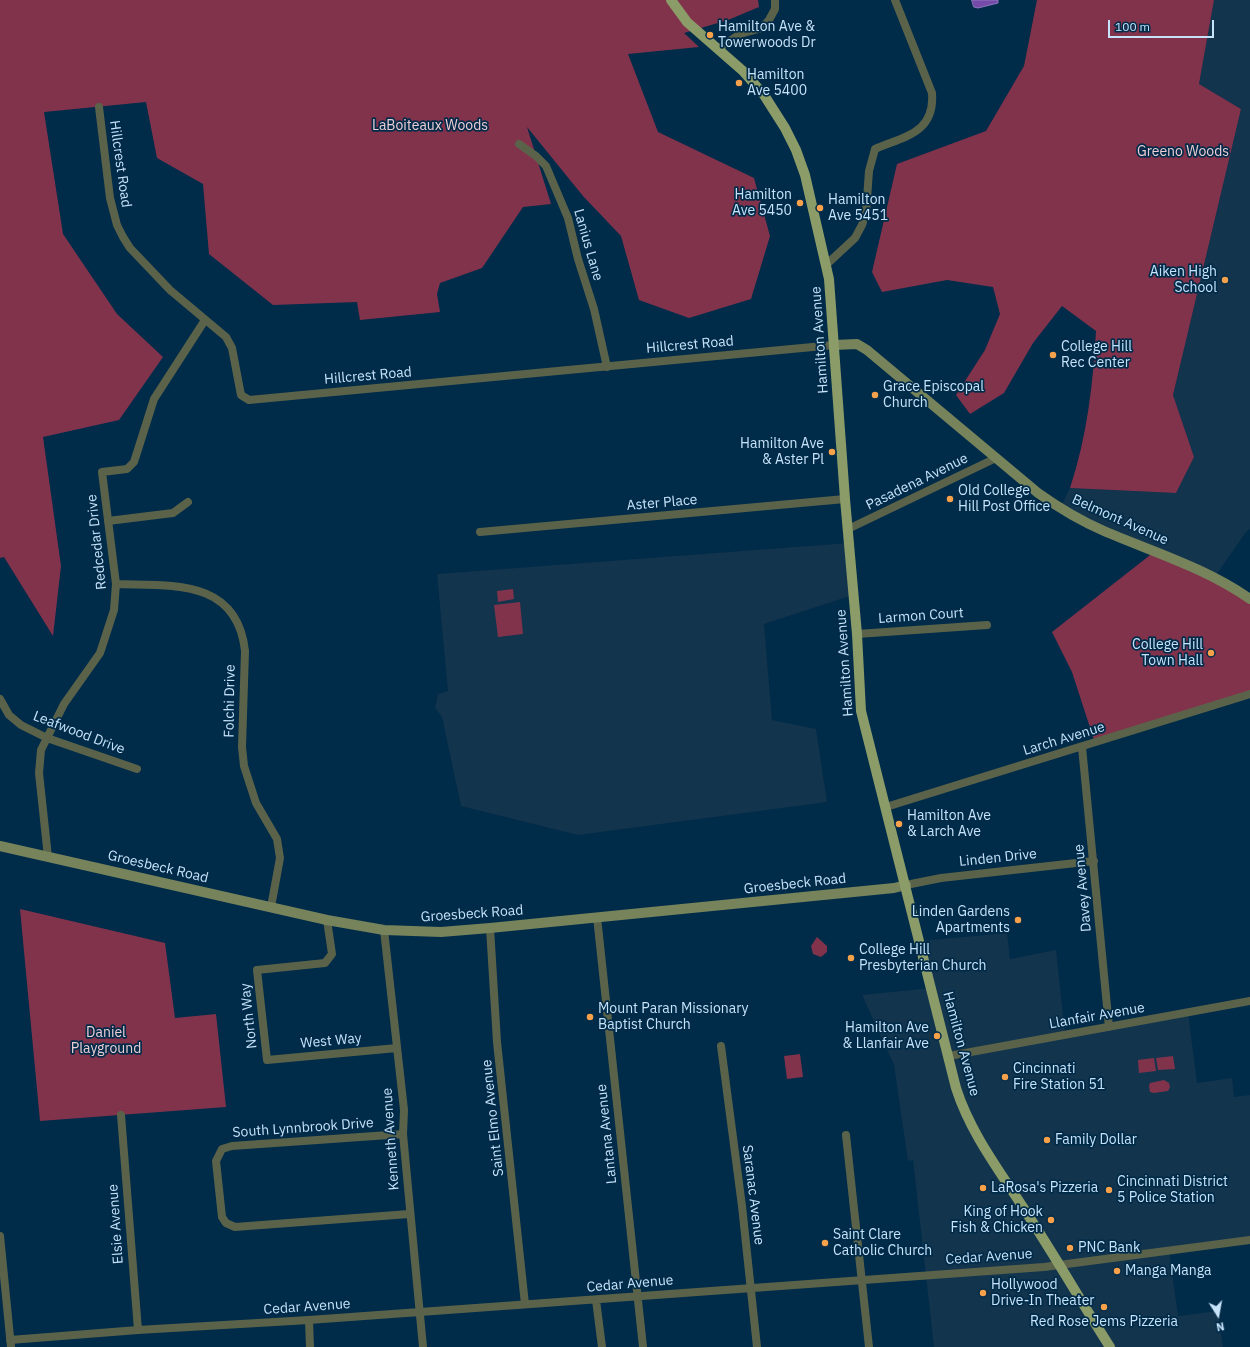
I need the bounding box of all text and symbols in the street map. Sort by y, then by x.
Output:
scale bar [1110,12,1216,38]
place label: Hamilton Ave & Towerwoods Dr [718,19,816,52]
text: 100 m [1115,19,1150,34]
marker: Hamilton Ave & Towerwoods Dr [705,30,715,40]
place label: Hamilton Ave 5400 [747,67,807,100]
marker: Hamilton Ave 5400 [734,78,744,88]
park label: LaBoiteaux Woods [372,118,488,134]
street label: Hillcrest Road [106,119,134,209]
park label: Greeno Woods [1137,144,1229,160]
place label: Hamilton Ave 5450 [732,187,792,220]
place label: Hamilton Ave 5451 [828,192,888,224]
marker: Hamilton Ave 5450 [795,198,805,208]
marker: Hamilton Ave 5451 [815,203,825,213]
street label: Lanius Lane [570,207,606,283]
place label: Aiken High School [1150,264,1217,296]
marker: Aiken High School [1220,275,1230,285]
street label: Hamilton Avenue [808,286,832,394]
street label: Hillcrest Road [646,333,734,357]
place label: College Hill Rec Center [1061,339,1132,372]
marker: College Hill Rec Center [1048,350,1058,360]
street label: Hillcrest Road [324,364,412,388]
place label: Grace Episcopal Church [883,379,984,412]
marker: Grace Episcopal Church [870,390,880,400]
place label: Hamilton Ave & Aster Pl [740,436,824,468]
marker: Hamilton Ave & Aster Pl [827,447,837,457]
street label: Pasadena Avenue [863,450,971,514]
place label: Old College Hill Post Office [958,483,1050,516]
street label: Belmont Avenue [1069,491,1171,549]
street label: Aster Place [626,492,698,514]
street label: Redcedar Drive [84,494,110,590]
marker: Old College Hill Post Office [945,494,955,504]
street label: Larmon Court [878,605,964,627]
street label: Hamilton Avenue [833,609,857,717]
place label: College Hill Town Hall [1132,637,1203,670]
marker: College Hill Town Hall [1206,648,1216,658]
street label: Folchi Drive [221,664,239,738]
street label: Leafwood Drive [31,708,127,758]
street label: Larch Avenue [1021,719,1107,759]
place label: Hamilton Ave & Larch Ave [907,808,991,840]
marker: Hamilton Ave & Larch Ave [894,819,904,829]
street label: Davey Avenue [1071,843,1095,933]
street label: Linden Drive [958,846,1038,870]
street label: Groesbeck Road [106,847,210,887]
street label: Groesbeck Road [743,870,847,898]
street label: Groesbeck Road [420,902,524,926]
place label: Linden Gardens Apartments [912,904,1010,936]
marker: Linden Gardens Apartments [1013,915,1023,925]
place label: College Hill Presbyterian Church [859,942,987,974]
marker: College Hill Presbyterian Church [846,953,856,963]
street label: North Way [237,982,261,1050]
street label: Hamilton Avenue [939,990,983,1098]
street label: Llanfair Avenue [1048,999,1146,1033]
place label: Mount Paran Missionary Baptist Church [598,1001,748,1034]
marker: Mount Paran Missionary Baptist Church [585,1012,595,1022]
place label: Hamilton Ave & Llanfair Ave [843,1020,929,1052]
park label: Daniel Playground [71,1025,141,1058]
street label: West Way [300,1030,362,1052]
marker: Hamilton Ave & Llanfair Ave [932,1031,942,1041]
street label: Saint Elmo Avenue [479,1059,507,1177]
place label: Cincinnati Fire Station 51 [1013,1061,1105,1094]
marker: Cincinnati Fire Station 51 [1000,1072,1010,1082]
street label: Lantana Avenue [593,1083,621,1185]
street label: Kenneth Avenue [379,1087,403,1191]
street label: South Lynnbrook Drive [232,1115,374,1141]
place label: Family Dollar [1055,1132,1137,1148]
marker: Family Dollar [1042,1135,1052,1145]
street label: Saranac Avenue [739,1144,767,1246]
place label: Cincinnati District 5 Police Station [1117,1174,1228,1206]
place label: LaRosa's Pizzeria [991,1180,1098,1196]
street label: Elsie Avenue [105,1183,127,1265]
marker: LaRosa's Pizzeria [978,1183,988,1193]
marker: Cincinnati District 5 Police Station [1104,1185,1114,1195]
place label: King of Hook Fish & Chicken [951,1204,1043,1236]
marker: King of Hook Fish & Chicken [1046,1215,1056,1225]
place label: Saint Clare Catholic Church [833,1227,932,1260]
marker: Saint Clare Catholic Church [820,1238,830,1248]
place label: PNC Bank [1078,1240,1140,1256]
marker: PNC Bank [1065,1243,1075,1253]
street label: Cedar Avenue [945,1246,1033,1268]
place label: Manga Manga [1125,1263,1212,1279]
marker: Manga Manga [1112,1266,1122,1276]
street label: Cedar Avenue [586,1272,674,1296]
place label: Hollywood Drive-In Theater [991,1277,1094,1310]
marker: Hollywood Drive-In Theater [978,1288,988,1298]
north arrow [1198,1295,1238,1335]
street label: Cedar Avenue [263,1296,351,1318]
marker: Red Rose Jems Pizzeria [1099,1302,1109,1312]
place label: Red Rose Jems Pizzeria [1030,1314,1178,1330]
text: N [1215,1319,1226,1334]

